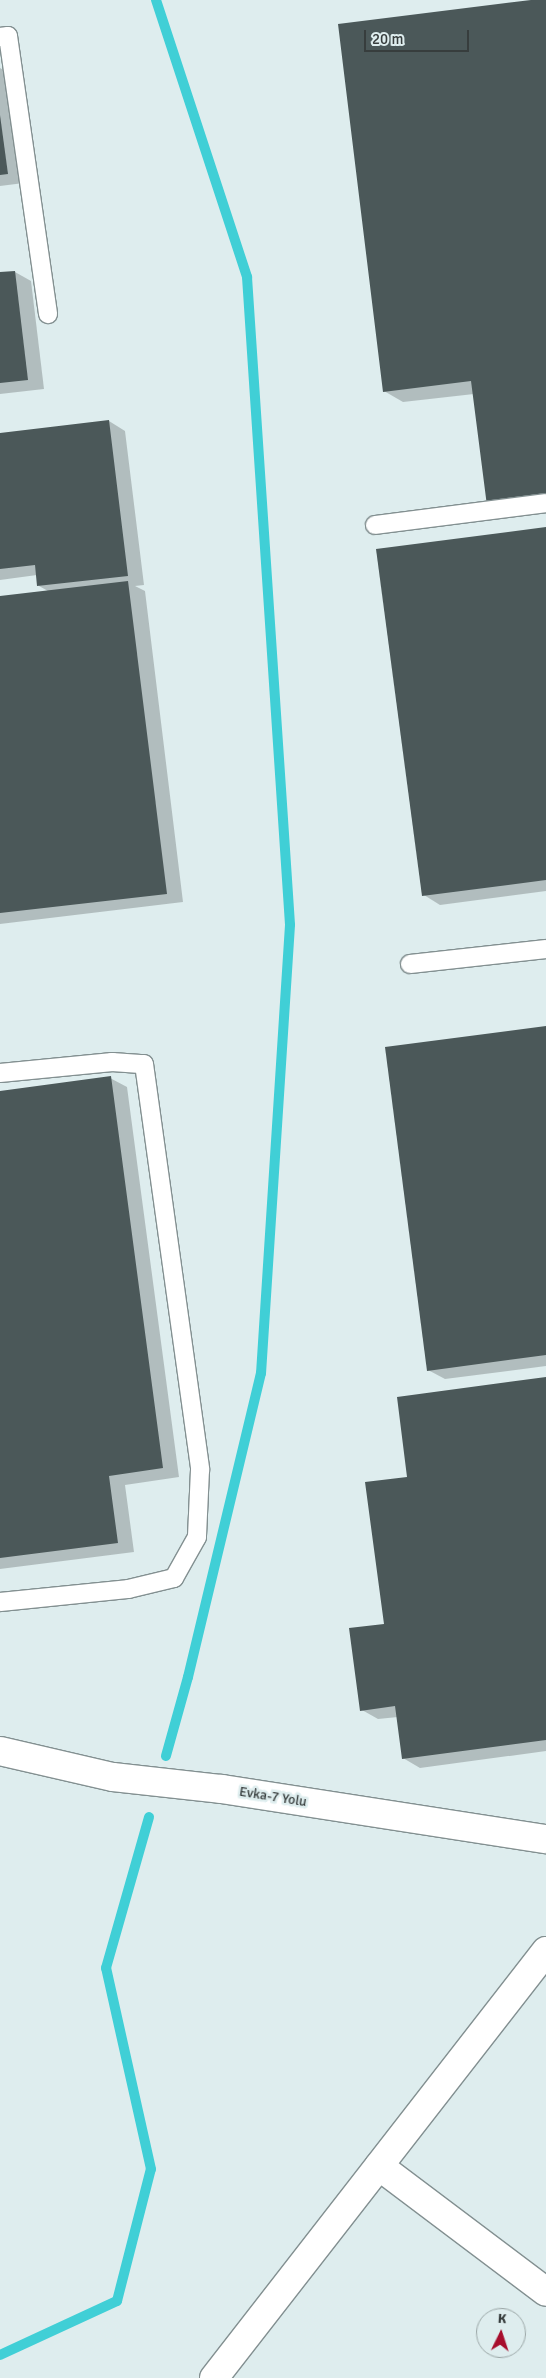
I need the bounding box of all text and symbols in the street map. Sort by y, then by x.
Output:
scale bar [366,20,471,52]
text: 20 m [372,30,403,48]
street label: Evka-7 Yolu [238,1783,308,1811]
north arrow [476,2308,526,2358]
text: K [497,2310,507,2327]

